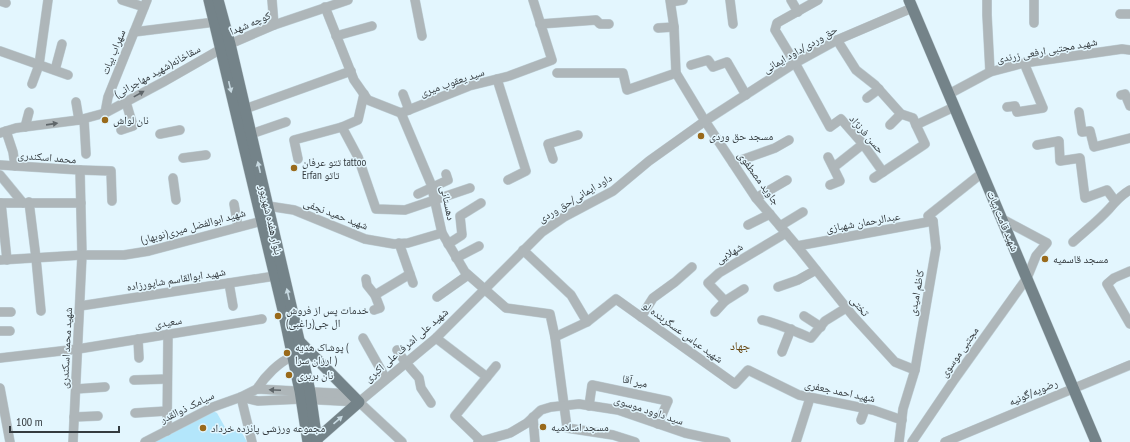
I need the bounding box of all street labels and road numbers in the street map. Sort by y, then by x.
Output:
street label: کوچه شهدا [227,8,273,38]
street label: حق وردی/داود ایمانی [760,22,840,76]
street label: سهراب بیات [98,27,128,77]
street label: شهید مجتبی ارفعی زرندی [996,34,1098,66]
street label: سقاخانه(شهید مهاجرانی) [111,41,203,101]
street label: سید یعقوب میری [418,64,486,100]
street label: حسن فرنژاد [846,112,888,156]
street label: محمد اسکندری [17,147,77,167]
street label: جاوید مصطفوی [735,148,783,208]
street label: داود ایمانی/حق وردی [535,170,615,226]
street label: بلوار هفده شهریور [256,183,286,256]
street label: دهستانی [438,185,459,222]
street label: شهید قامت بیات [984,188,1022,254]
street label: شهید حمید نجفی [302,195,370,233]
street label: شهید ابوالفضل میری(نوبهار) [139,205,247,247]
street label: عبدالرحمان شهبازی [825,209,902,235]
street label: شهلایی [713,239,745,267]
street label: شهید ابوالقاسم شاپورزاده [125,264,227,295]
street label: کاظم امیدی [905,269,928,317]
street label: تختی [847,293,873,320]
street label: شهید عباس عسگربنده لو [640,298,726,366]
street label: شهید علی اشرف علی اکبری [361,305,451,385]
street label: شهید محمد اسکندری [57,307,75,389]
street label: سعیدی [153,313,183,331]
street label: مجتبی موسوی [936,324,982,380]
street label: میر آقا [621,371,649,391]
street label: رضویه/گونیه [1006,375,1060,409]
street label: شهید احمد جعفری [803,377,877,405]
street label: سیامک ذوالقدر [157,388,216,426]
street label: سید داوود موسوی [612,392,686,428]

